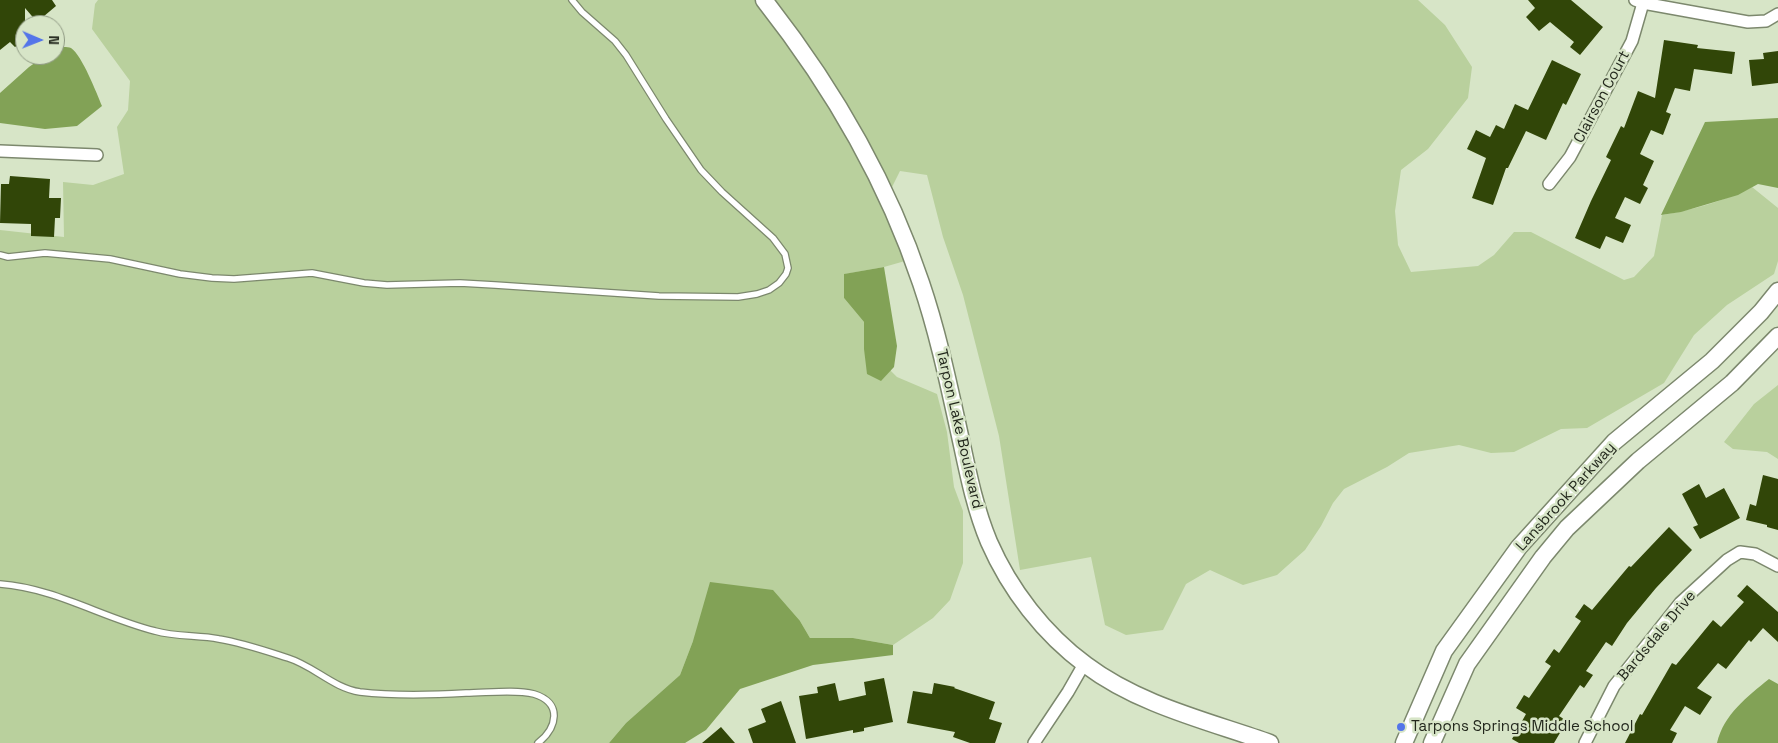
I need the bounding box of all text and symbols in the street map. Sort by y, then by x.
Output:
north arrow [15,15,65,65]
text: N [45,35,63,45]
street label: Clairson Court [1570,48,1634,146]
street label: Tarpon Lake Boulevard [932,348,986,510]
street label: Lansbrook Parkway [1512,439,1620,555]
street label: Bardsdale Drive [1614,587,1700,685]
place label: Tarpons Springs Middle School [1411,718,1633,736]
marker: Tarpons Springs Middle School [1395,721,1407,733]

